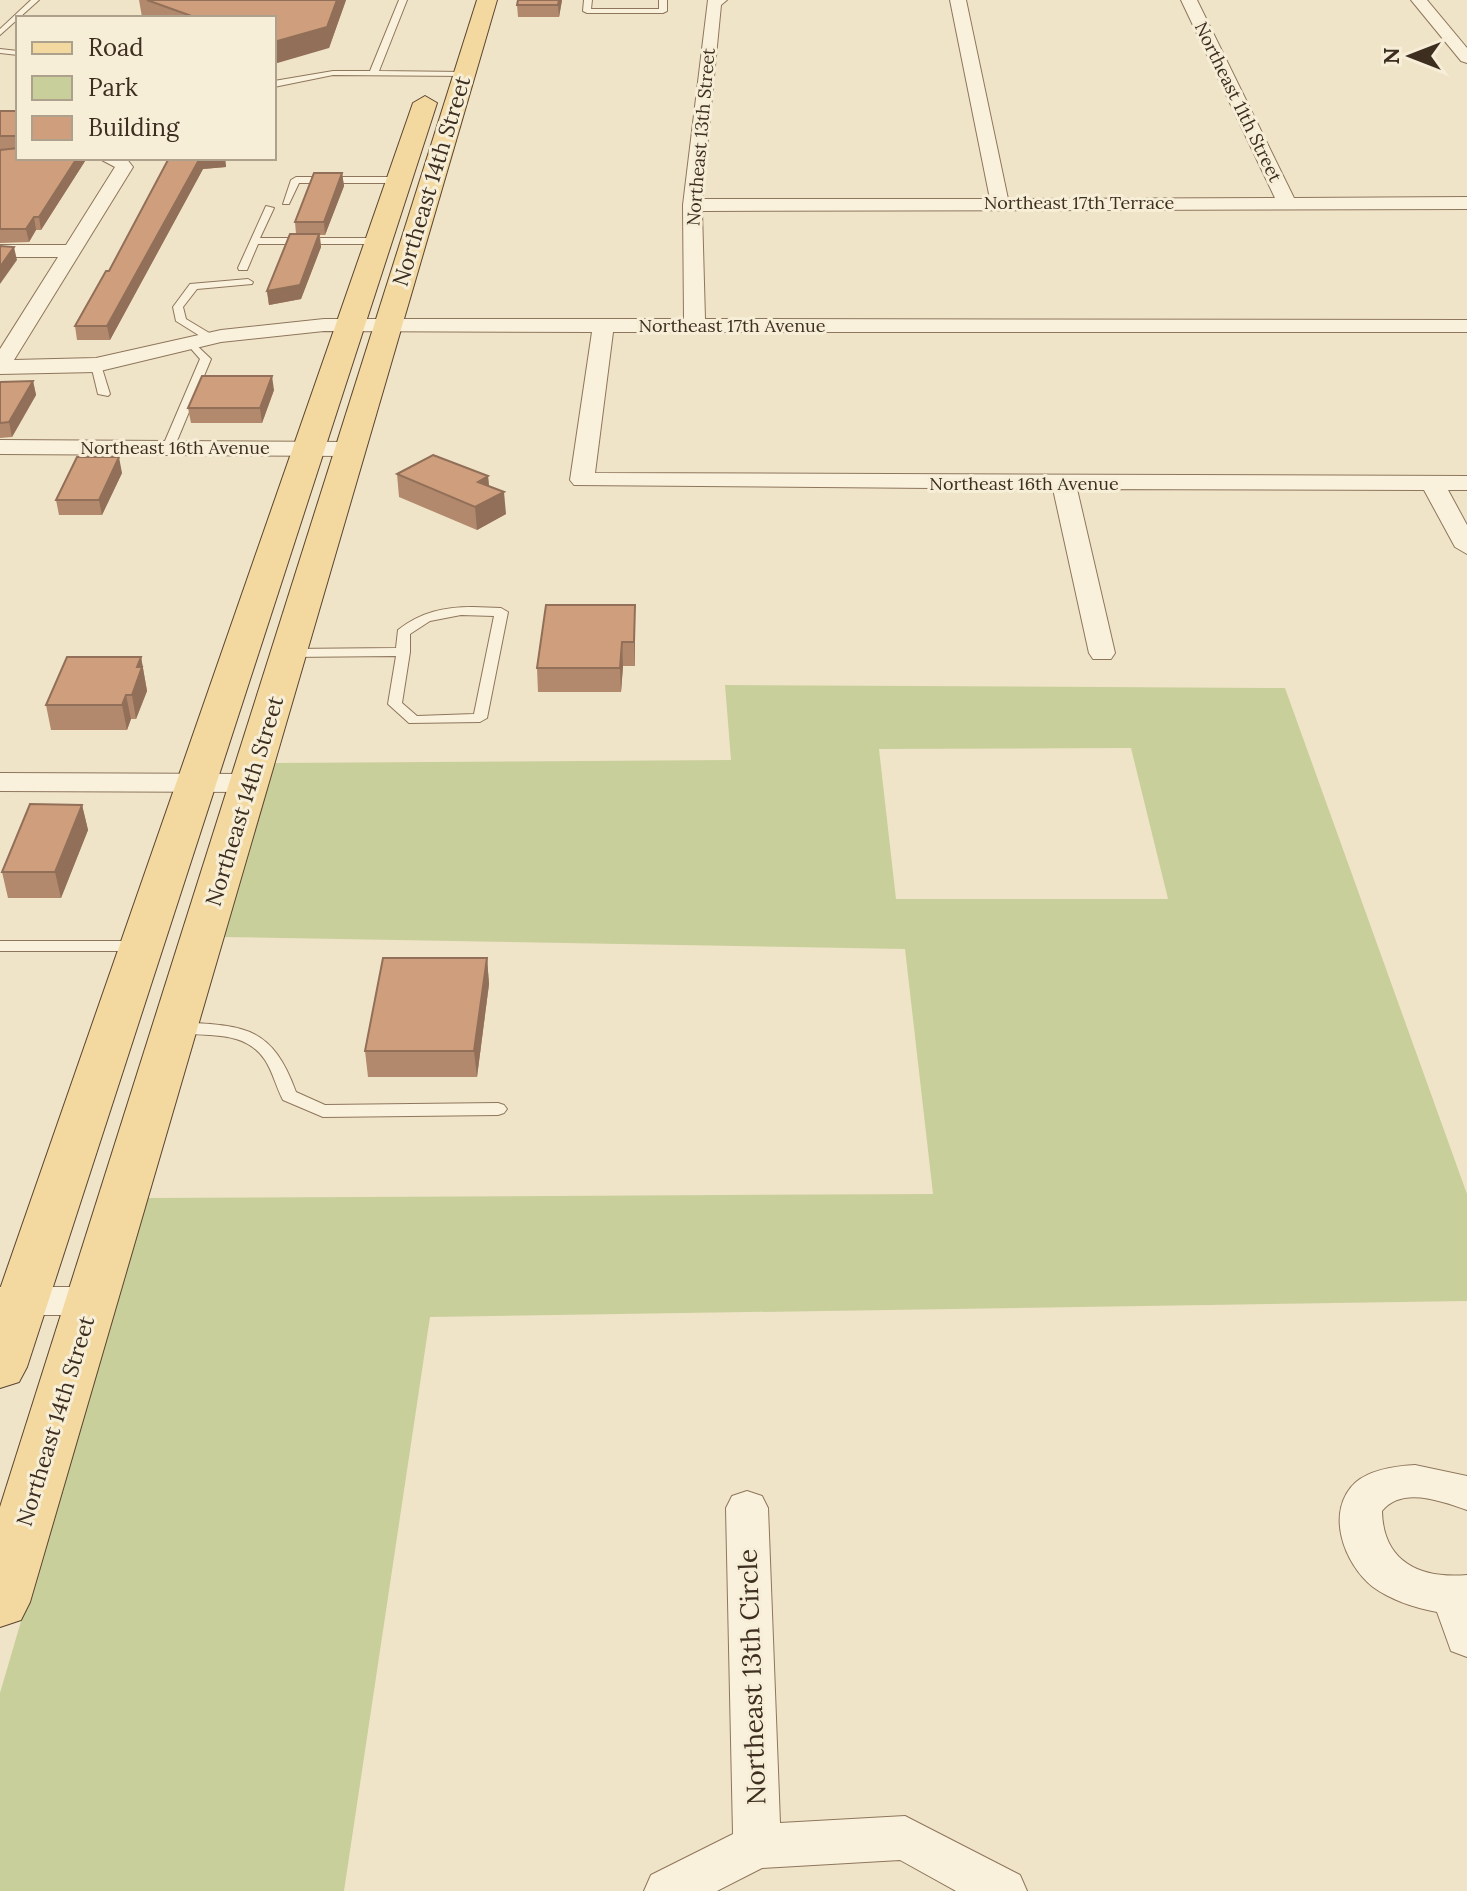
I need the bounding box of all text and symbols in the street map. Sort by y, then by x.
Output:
legend [16,16,276,160]
north arrow [1371,16,1451,96]
street label: Northeast 11th Street [1190,18,1287,186]
text: Road [88,32,144,63]
street label: Northeast 13th Street [681,47,720,227]
text: N [1377,47,1405,65]
text: Park [88,72,138,103]
street label: Northeast 14th Street [386,72,476,289]
text: Building [88,112,180,143]
street label: Northeast 17th Terrace [984,191,1174,214]
street label: Northeast 17th Avenue [638,314,826,337]
street label: Northeast 16th Avenue [80,436,270,459]
street label: Northeast 16th Avenue [929,472,1119,495]
street label: Northeast 14th Street [199,692,289,909]
street label: Northeast 14th Street [10,1312,100,1529]
street label: Northeast 13th Circle [731,1548,772,1806]

